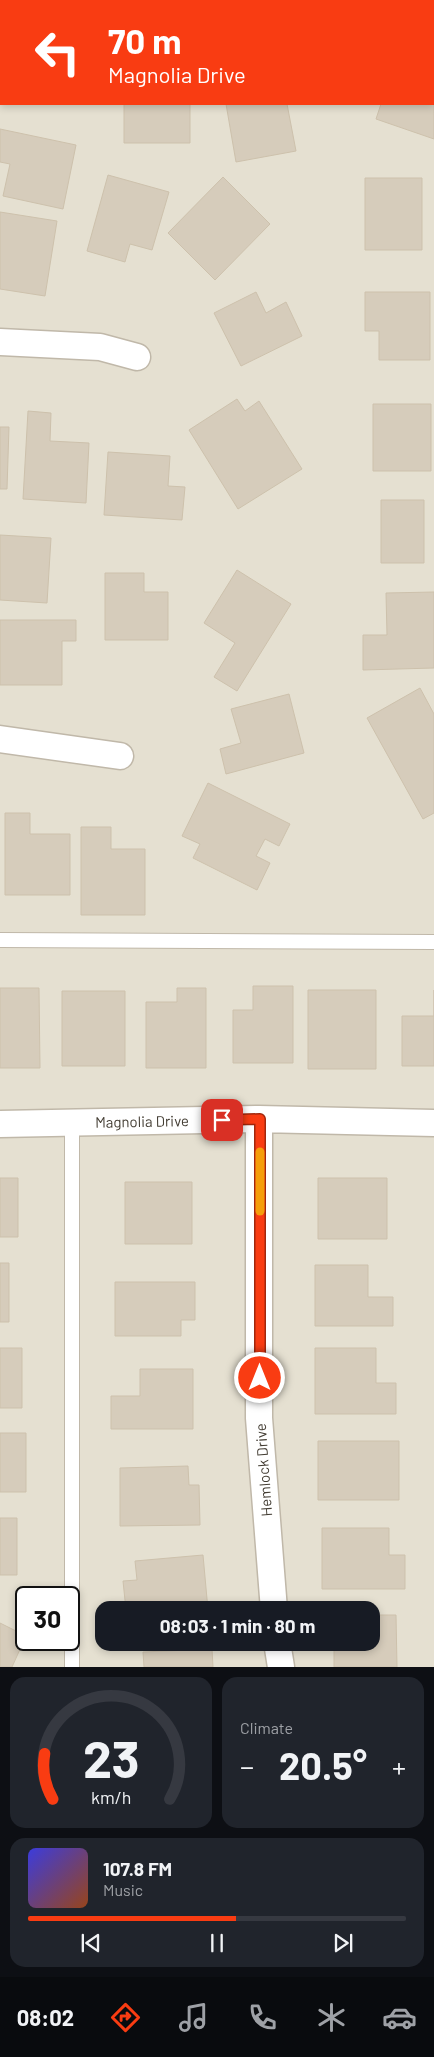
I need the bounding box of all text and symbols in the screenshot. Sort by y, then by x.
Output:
text: 70 m [108,19,182,61]
icon: left [25,20,90,85]
text: Magnolia Drive [108,61,246,87]
pin [201,1099,243,1141]
icon: arrive [208,1106,236,1134]
street label: Magnolia Drive [95,1111,189,1131]
position arrow [233,1351,285,1403]
street label: Hemlock Drive [251,1423,275,1517]
speed limit sign: 30 [15,1586,80,1651]
text: 08:03 · 1 min · 80 m [160,1614,315,1637]
text: Climate [240,1718,293,1737]
text: 23 [83,1726,139,1788]
text: 20.5° [279,1742,367,1788]
text: − [240,1749,254,1783]
text: + [392,1749,406,1783]
text: km/h [91,1786,131,1808]
text: 107.8 FM [103,1857,172,1880]
text: Music [103,1880,143,1899]
icon: previous [77,1929,105,1957]
icon: pause [203,1929,231,1957]
icon: next [329,1929,357,1957]
icon: directions [108,2000,143,2035]
icon: music [176,2000,211,2035]
icon: phone [245,2000,280,2035]
icon: climate [314,2000,349,2035]
icon: car [382,2000,417,2035]
text: 08:02 [17,2004,74,2030]

